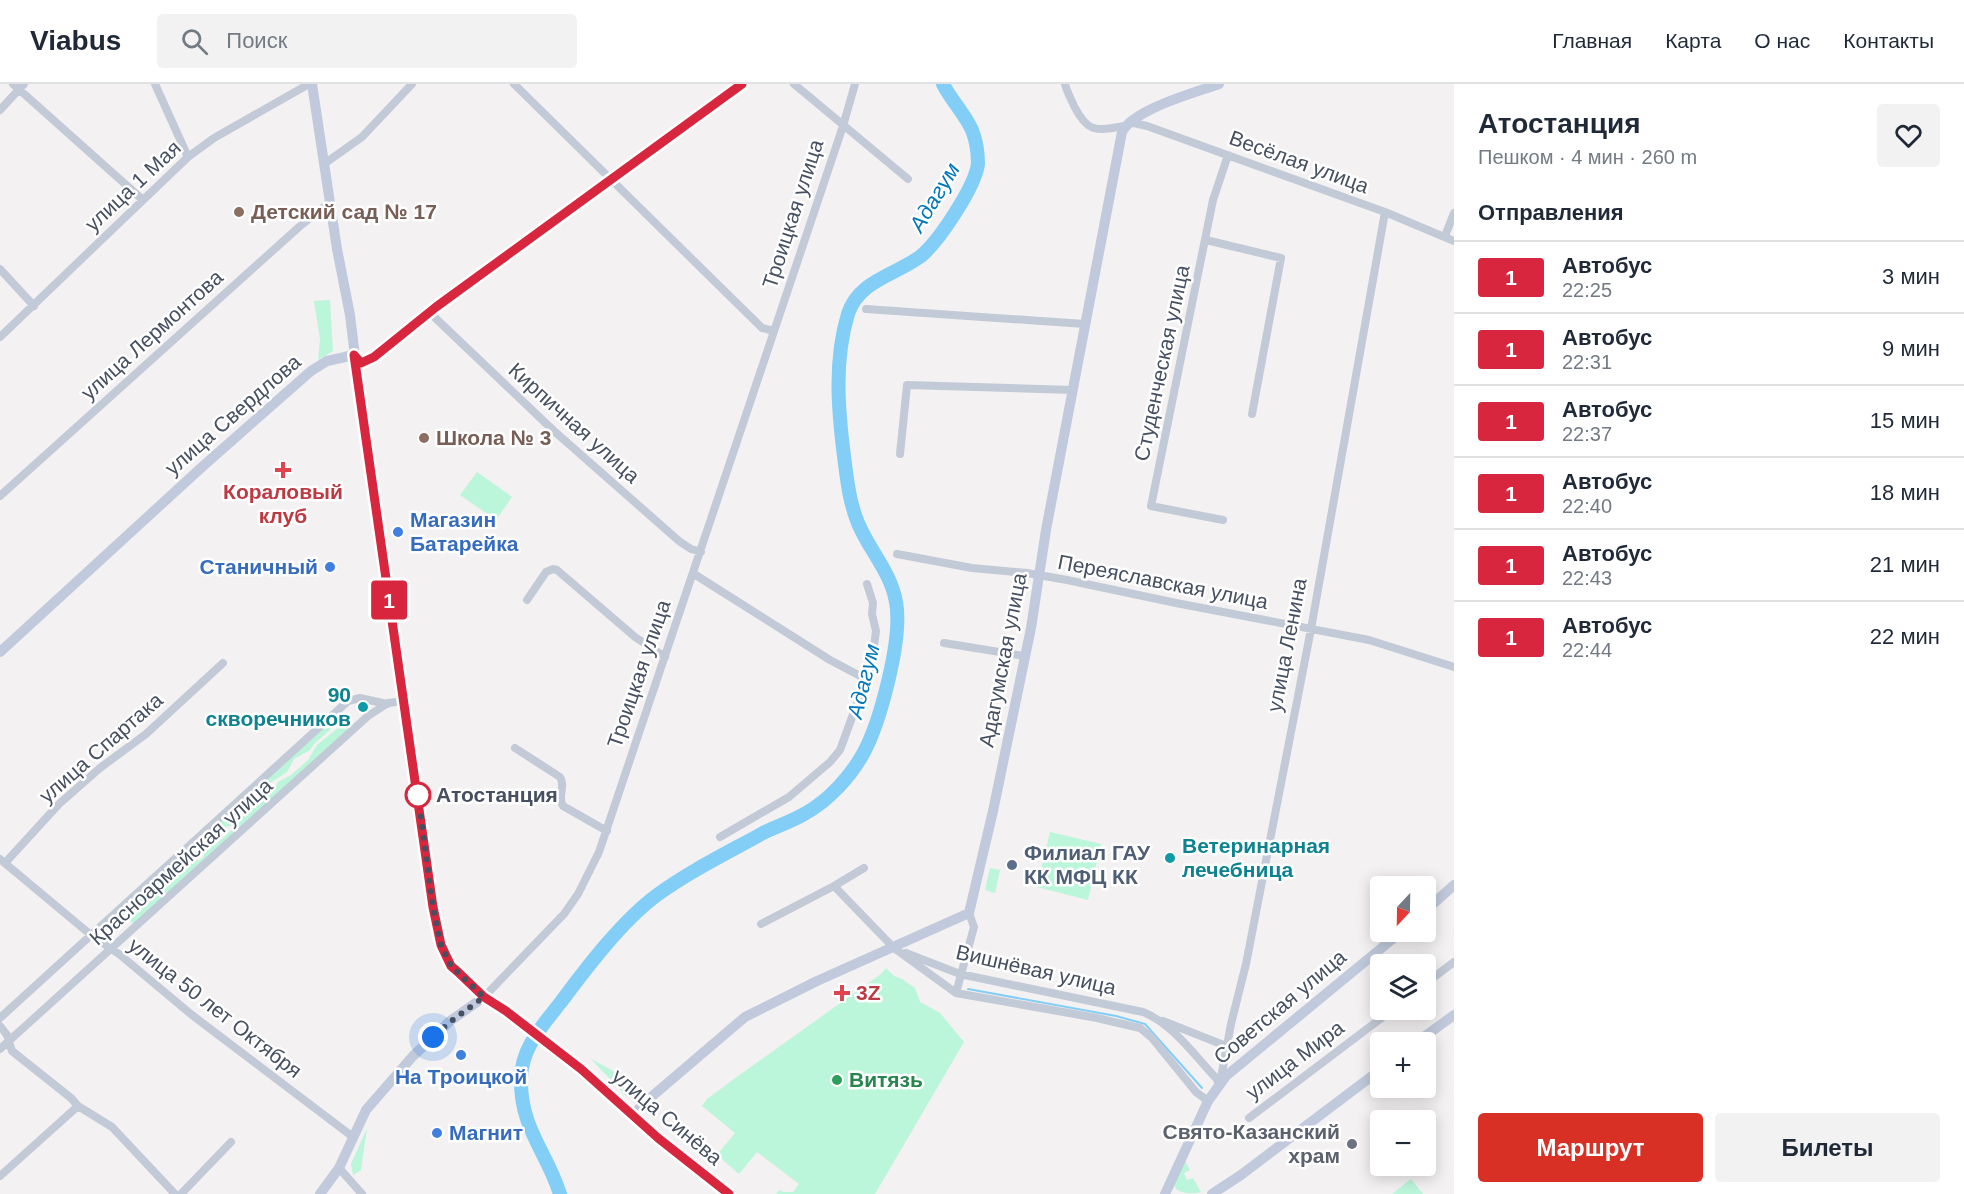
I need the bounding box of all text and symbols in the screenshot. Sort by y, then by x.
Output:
search box [157,14,577,68]
text: Viabus [30,25,121,56]
icon: search [178,25,211,58]
text: Поиск [226,28,287,53]
text: Главная [1552,29,1632,52]
text: Карта [1665,29,1721,52]
text: О нас [1754,29,1810,52]
text: Контакты [1843,29,1934,52]
button: heart [1877,104,1940,167]
text: Атостанция [1478,108,1640,139]
street label: Весёлая улица [1226,126,1372,198]
street label: улица 1 Мая [80,136,185,236]
street label: Троицкая улица [758,136,828,291]
text: Пешком · 4 мин · 260 m [1478,146,1697,168]
water label: Адагум [903,158,965,238]
place label: Детский сад № 17 [251,200,437,223]
text: Отправления [1478,200,1624,225]
marker: Детский сад № 17 [232,205,246,219]
text: Автобус [1562,253,1652,278]
street label: Студенческая улица [1129,263,1194,463]
text: 3 мин [1882,264,1940,289]
street label: улица Лермонтова [76,265,227,404]
text: 1 [1505,266,1517,289]
text: 22:25 [1562,279,1612,301]
text: Автобус [1562,325,1652,350]
text: 9 мин [1882,336,1940,361]
text: 1 [1505,338,1517,361]
street label: улица Свердлова [160,349,305,480]
text: 22:31 [1562,351,1612,373]
street label: Кирпичная улица [504,358,645,488]
text: Автобус [1562,397,1652,422]
text: 15 мин [1870,408,1940,433]
text: 1 [1505,410,1517,433]
text: 22:37 [1562,423,1612,445]
place label: Школа № 3 [436,426,551,449]
marker: Школа № 3 [417,431,431,445]
marker: Кораловый клуб [276,463,290,477]
text: Автобус [1562,469,1652,494]
place label: Кораловый клуб [223,480,343,527]
text: 18 мин [1870,480,1940,505]
text: 1 [1505,482,1517,505]
text: 22:40 [1562,495,1612,517]
place label: Магазин Батарейка [410,508,519,555]
marker: Магазин Батарейка [391,525,405,539]
text: Автобус [1562,541,1652,566]
street label: Переяславская улица [1056,550,1270,613]
text: 21 мин [1870,552,1940,577]
text: 1 [1505,554,1517,577]
place label: Станичный [200,555,318,578]
marker: Станичный [323,560,337,574]
text: 22:43 [1562,567,1612,589]
street label: Адагумская улица [974,570,1031,749]
street label: улица Ленина [1262,576,1311,714]
line badge: 1 [370,580,408,620]
text: 1 [383,589,395,612]
street label: Троицкая улица [602,596,675,751]
text: Автобус [1562,613,1652,638]
text: 22 мин [1870,624,1940,649]
text: 1 [1505,626,1517,649]
text: 22:44 [1562,639,1612,661]
water label: Адагум [842,641,885,723]
place label: 90 скворечников [206,683,351,730]
street label: улица Спартака [34,688,167,807]
marker: 90 скворечников [356,700,370,714]
street label: Красноармейская улица [85,773,277,950]
marker: Атостанция [405,782,431,808]
place label: Атостанция [436,783,558,806]
place label: Ветеринарная лечебница [1182,834,1330,881]
place label: Филиал ГАУ КК МФЦ КК [1024,841,1151,888]
marker: Ветеринарная лечебница [1163,851,1177,865]
marker: Филиал ГАУ КК МФЦ КК [1005,858,1019,872]
north arrow [1370,876,1436,942]
map controls [1370,876,1436,1176]
street label: улица 50 лет Октября [124,933,306,1082]
street label: Вишнёвая улица [954,940,1119,999]
street label: Советская улица [1209,945,1350,1068]
button: layers [1370,954,1436,1020]
place label: 3Z [856,981,881,1004]
marker: 3Z [833,984,851,1002]
street label: улица Мира [1241,1015,1348,1104]
your location [418,1022,448,1052]
button: + [1370,1032,1436,1098]
marker: На Троицкой [454,1048,468,1062]
street label: улица Синёва [608,1064,727,1169]
place label: На Троицкой [395,1065,527,1088]
place label: Витязь [849,1068,923,1091]
marker: Витязь [830,1073,844,1087]
button: − [1370,1110,1436,1176]
button: Маршрут [1478,1113,1703,1182]
button: Билеты [1715,1113,1940,1182]
place label: Свято-Казанский храм [1163,1120,1340,1167]
place label: Магнит [449,1121,523,1144]
marker: Магнит [430,1126,444,1140]
marker: Свято-Казанский храм [1345,1137,1359,1151]

